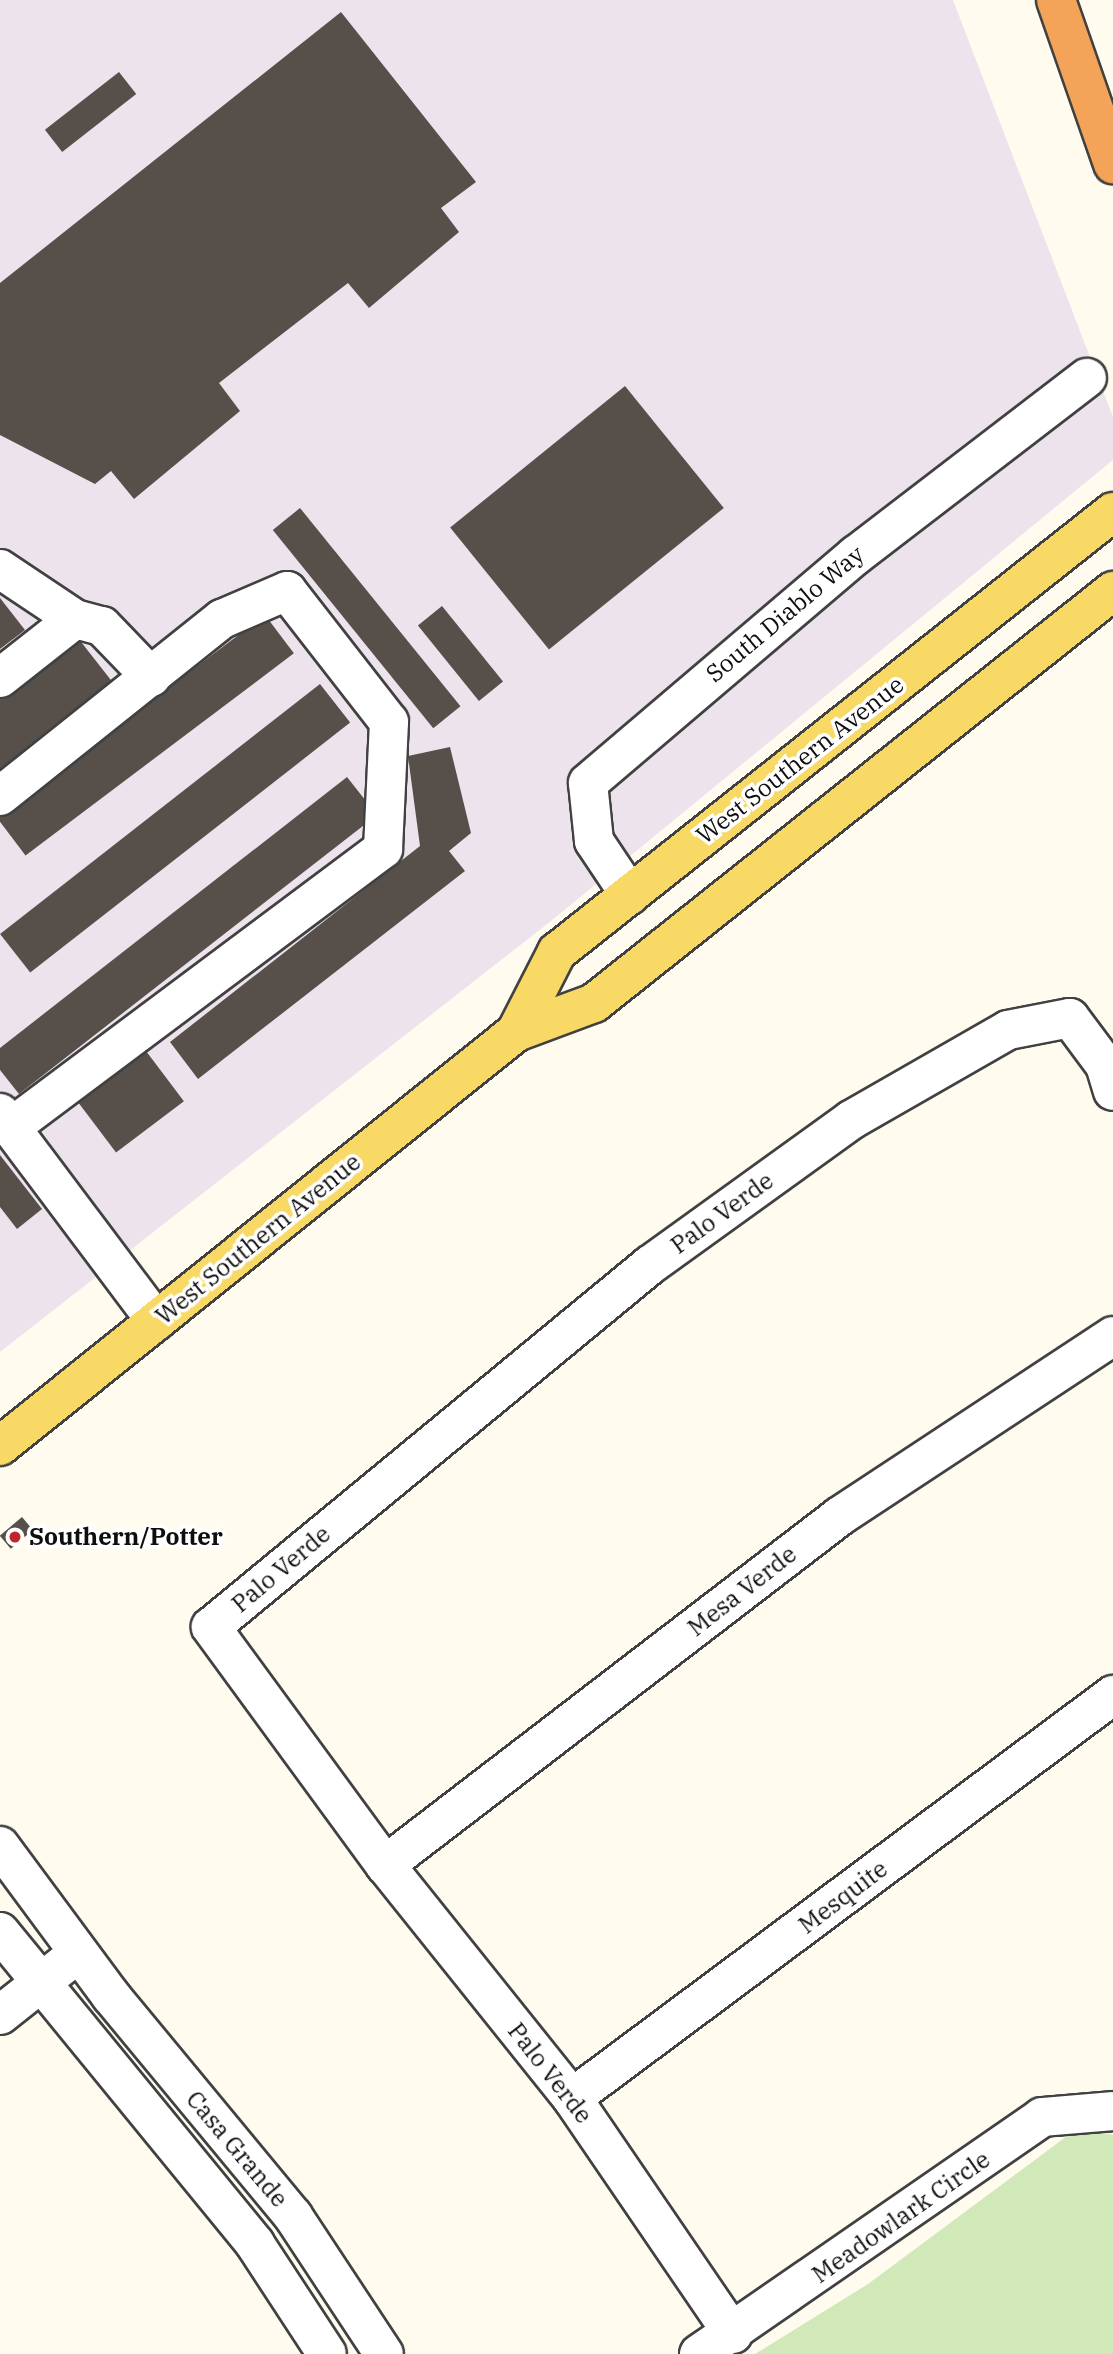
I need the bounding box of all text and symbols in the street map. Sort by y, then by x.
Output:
street label: South Diablo Way [700,540,870,688]
street label: West Southern Avenue [691,670,909,850]
street label: West Southern Avenue [150,1147,366,1331]
street label: Palo Verde [665,1166,779,1260]
street label: Palo Verde [226,1520,336,1618]
place label: Southern/Potter [29,1523,223,1551]
marker: Southern/Potter [7,1529,23,1545]
street label: Mesa Verde [682,1540,802,1642]
street label: Mesquite [793,1854,893,1940]
street label: Palo Verde [502,2017,598,2129]
street label: Casa Grande [180,2085,294,2213]
street label: Meadowlark Circle [807,2145,995,2289]

